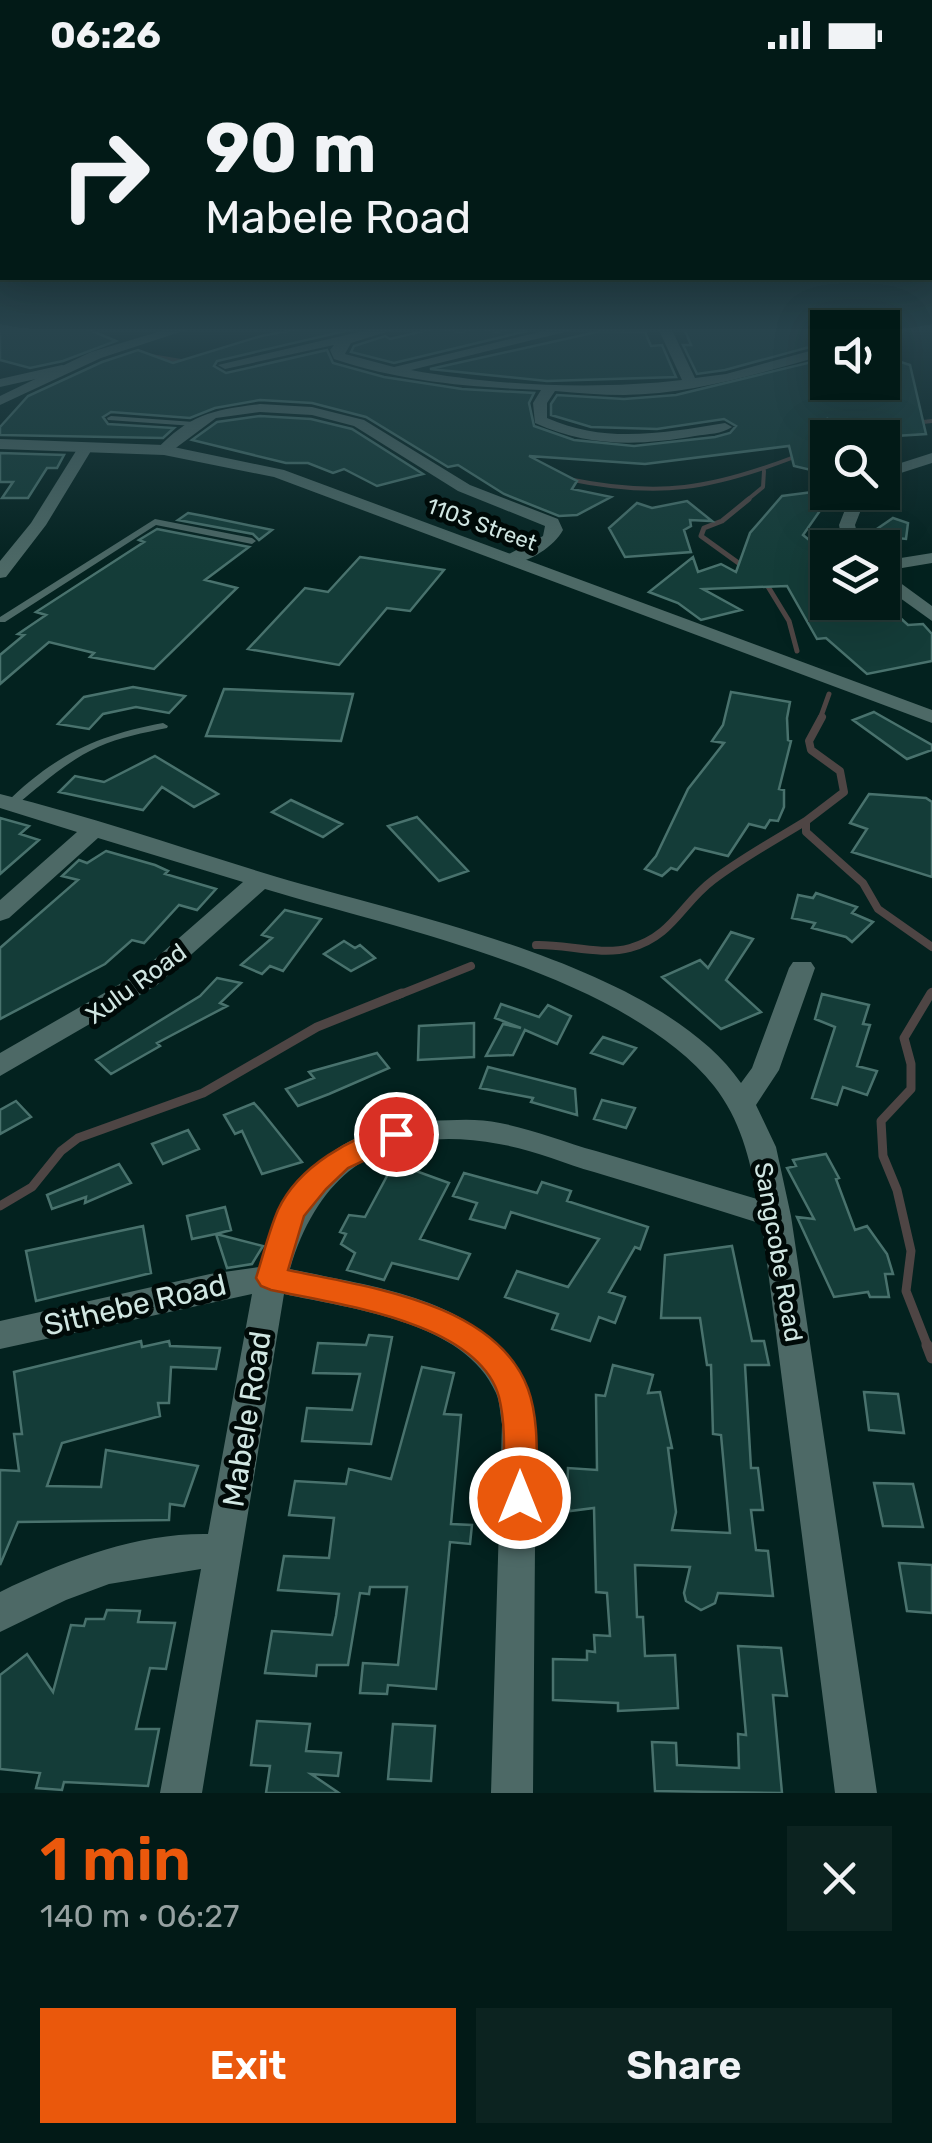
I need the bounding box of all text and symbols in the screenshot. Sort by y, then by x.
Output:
text: 06:26 [50,12,161,58]
text: 90 m [205,107,377,190]
icon: right [40,110,170,240]
text: Mabele Road [205,191,471,244]
map controls [810,310,900,620]
button: sound [810,310,900,400]
button: search [810,420,900,510]
street label: 1103 Street [423,492,541,557]
button: layers [810,530,900,620]
street label: Xulu Road [80,937,192,1029]
pin [354,1092,439,1177]
icon: arrive [369,1107,424,1162]
street label: Sangcobe Road [748,1160,809,1344]
street label: Sithebe Road [40,1267,230,1343]
street label: Mabele Road [215,1328,279,1510]
position arrow [468,1446,572,1550]
text: 1 min [40,1824,191,1895]
button: close [787,1826,892,1931]
text: 140 m · 06:27 [40,1897,239,1935]
button: Exit [40,2008,456,2123]
button: Share [476,2008,892,2123]

